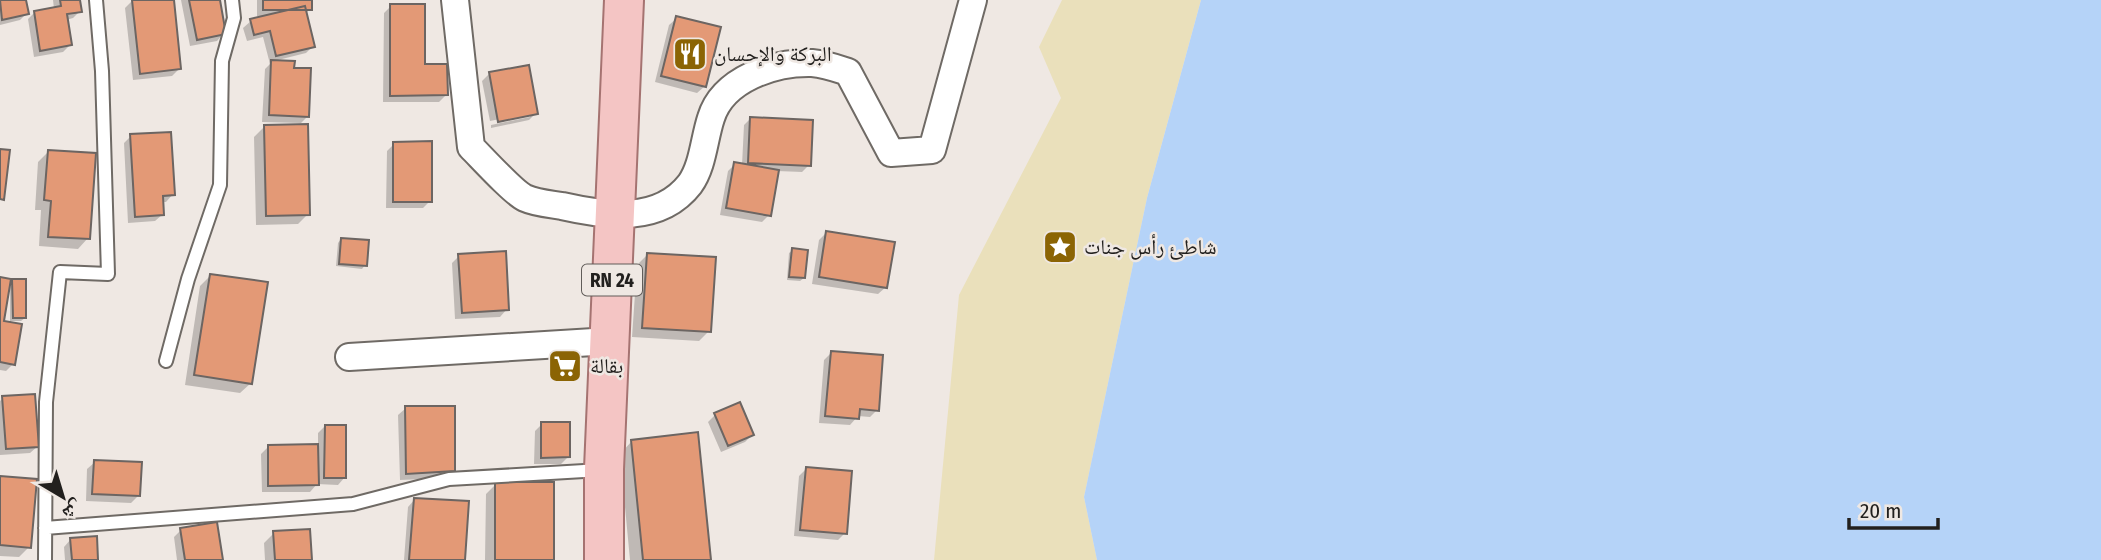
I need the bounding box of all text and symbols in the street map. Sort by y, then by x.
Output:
restaurant icon: البركة والإحسان [671,35,709,73]
place label: البركة والإحسان [714,41,832,67]
place icon: شاطئ رأس جنات [1041,228,1079,266]
place label: شاطئ رأس جنات [1084,234,1217,260]
road number: RN 24 [582,264,642,296]
supermarket icon: بقالة [546,347,584,385]
place label: بقالة [590,353,623,379]
north arrow [28,462,98,532]
scale bar [1849,486,1938,530]
text: ش [58,495,88,525]
text: 20 m [1860,498,1901,524]

